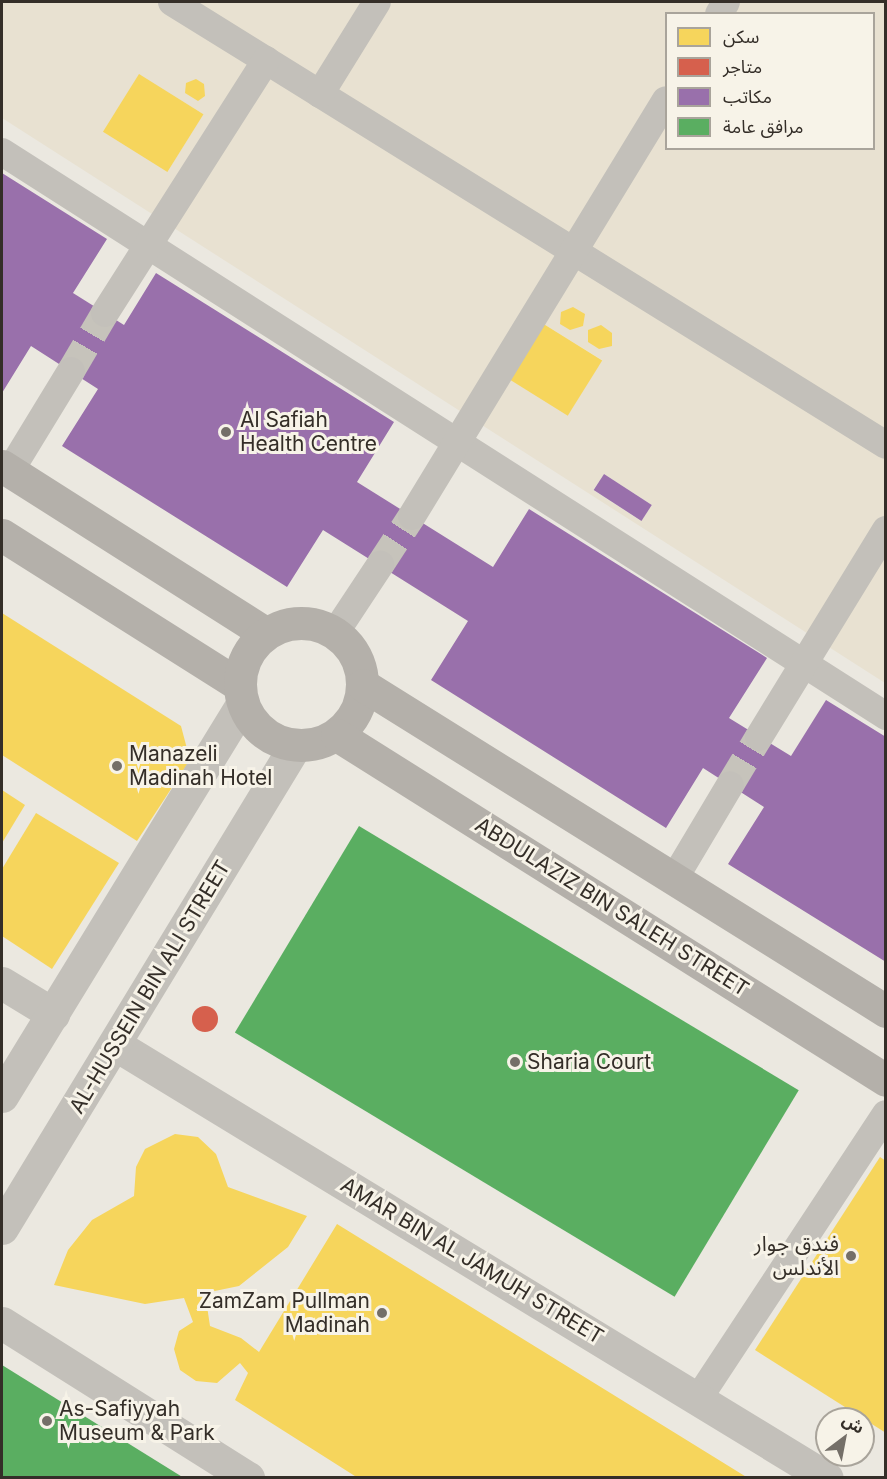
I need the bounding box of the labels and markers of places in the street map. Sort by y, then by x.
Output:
place label: Al Safiah Health Centre [240,407,377,457]
marker: Al Safiah Health Centre [217,423,235,441]
place label: Manazeli Madinah Hotel [129,741,272,791]
marker: Manazeli Madinah Hotel [110,759,124,773]
place label: Sharia Court [527,1049,651,1075]
marker: Sharia Court [508,1055,522,1069]
place label: فندق جوار الأندلس [754,1231,839,1281]
marker: فندق جوار الأندلس [844,1249,858,1263]
place label: ZamZam Pullman Madinah [199,1288,370,1338]
marker: ZamZam Pullman Madinah [375,1306,389,1320]
place label: As-Safiyyah Museum & Park [59,1396,215,1446]
marker: As-Safiyyah Museum & Park [40,1414,54,1428]

